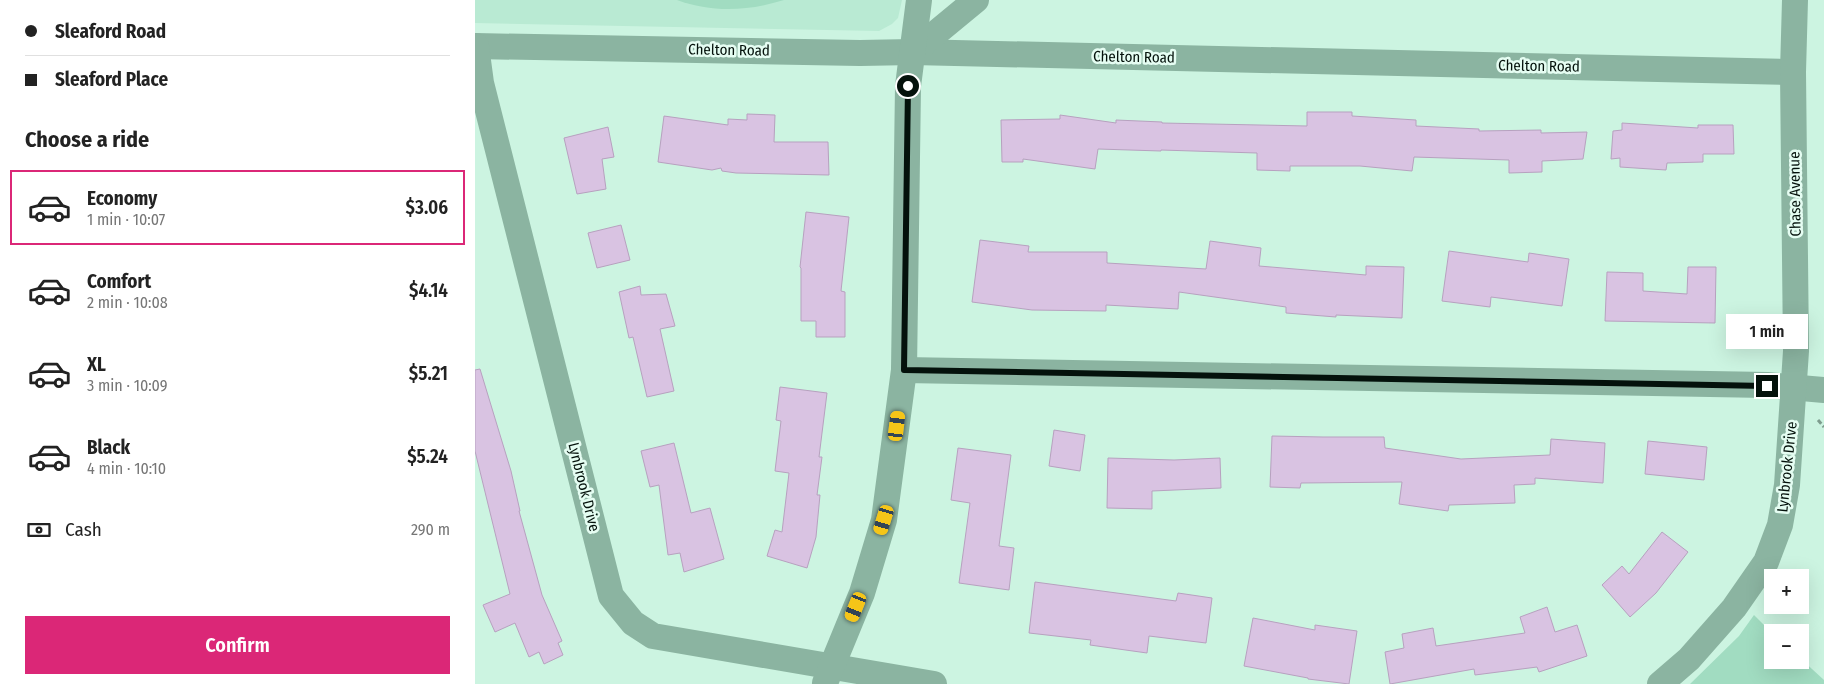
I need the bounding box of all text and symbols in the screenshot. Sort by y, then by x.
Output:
text: Sleaford Road [55,20,166,43]
street label: Chelton Road [688,40,770,60]
street label: Chelton Road [1093,47,1175,67]
street label: Chelton Road [1498,56,1580,76]
text: Sleaford Place [55,68,168,91]
route start [897,75,919,97]
text: Choose a ride [25,126,149,153]
street label: Chase Avenue [1785,151,1805,237]
icon: car [27,185,72,230]
text: Economy [87,187,157,210]
text: $3.06 [406,196,448,219]
text: 1 min · 10:07 [87,210,165,229]
icon: car [27,268,72,313]
text: Comfort [87,270,151,293]
text: $4.14 [409,279,448,302]
text: 2 min · 10:08 [87,293,168,312]
callout: 1 min [1726,314,1808,348]
text: 1 min [1750,322,1784,341]
icon: car [27,351,72,396]
text: XL [87,353,106,376]
text: $5.21 [409,362,448,385]
route end [1756,375,1778,397]
text: 3 min · 10:09 [87,376,168,395]
car [887,410,906,442]
street label: Lynbrook Drive [1773,421,1801,513]
icon: car [27,434,72,479]
text: Black [87,436,130,459]
street label: Lynbrook Drive [564,441,604,533]
text: $5.24 [407,445,448,468]
text: 4 min · 10:10 [87,459,166,478]
car [872,503,895,537]
icon: cash [25,516,53,544]
text: Cash [65,518,102,541]
text: 290 m [411,520,450,539]
map controls [1764,569,1809,669]
button: + [1764,569,1809,614]
car [843,590,868,624]
button: Confirm [25,616,450,674]
button: − [1764,624,1809,669]

